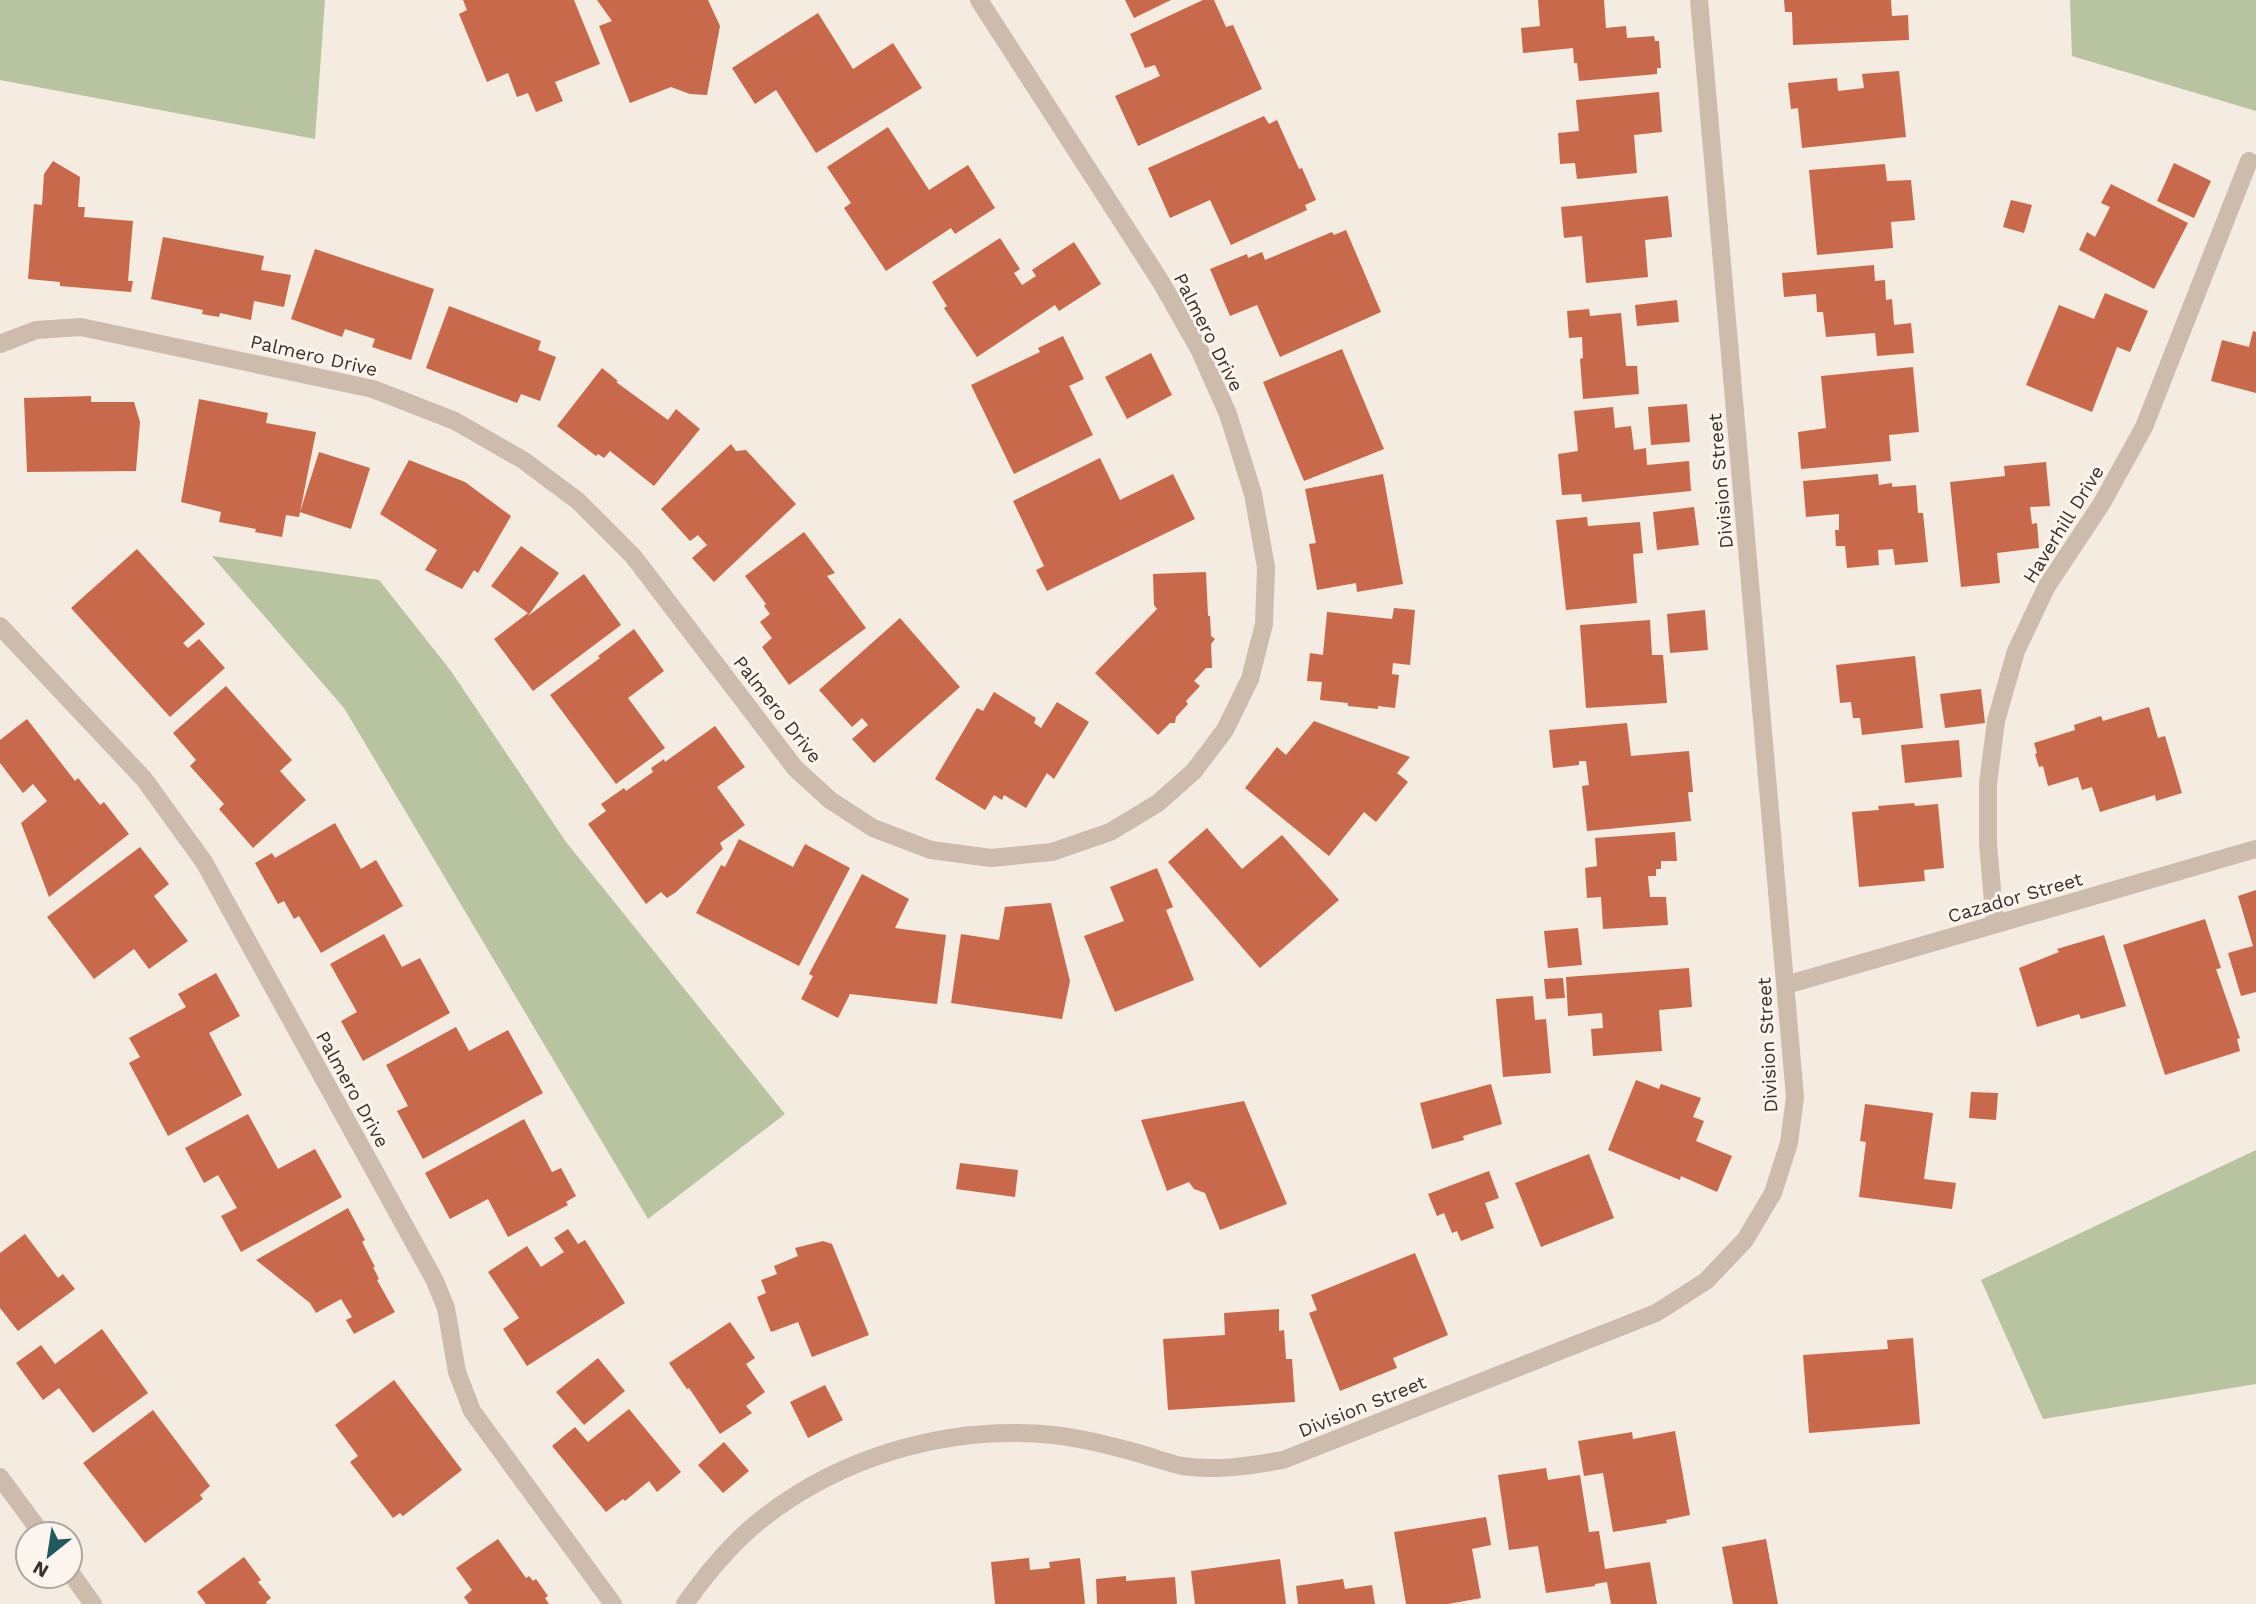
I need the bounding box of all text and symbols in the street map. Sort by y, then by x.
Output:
street label: Palmero Drive [1169,269,1248,395]
street label: Palmero Drive [248,330,380,381]
street label: Division Street [1703,412,1738,549]
street label: Haverhill Drive [2018,461,2109,587]
street label: Palmero Drive [729,651,827,768]
street label: Cazador Street [1945,867,2085,928]
street label: Division Street [1752,977,1783,1113]
street label: Palmero Drive [311,1027,394,1152]
street label: Division Street [1295,1370,1429,1443]
north arrow [14,1520,84,1590]
text: N [29,1556,53,1583]

